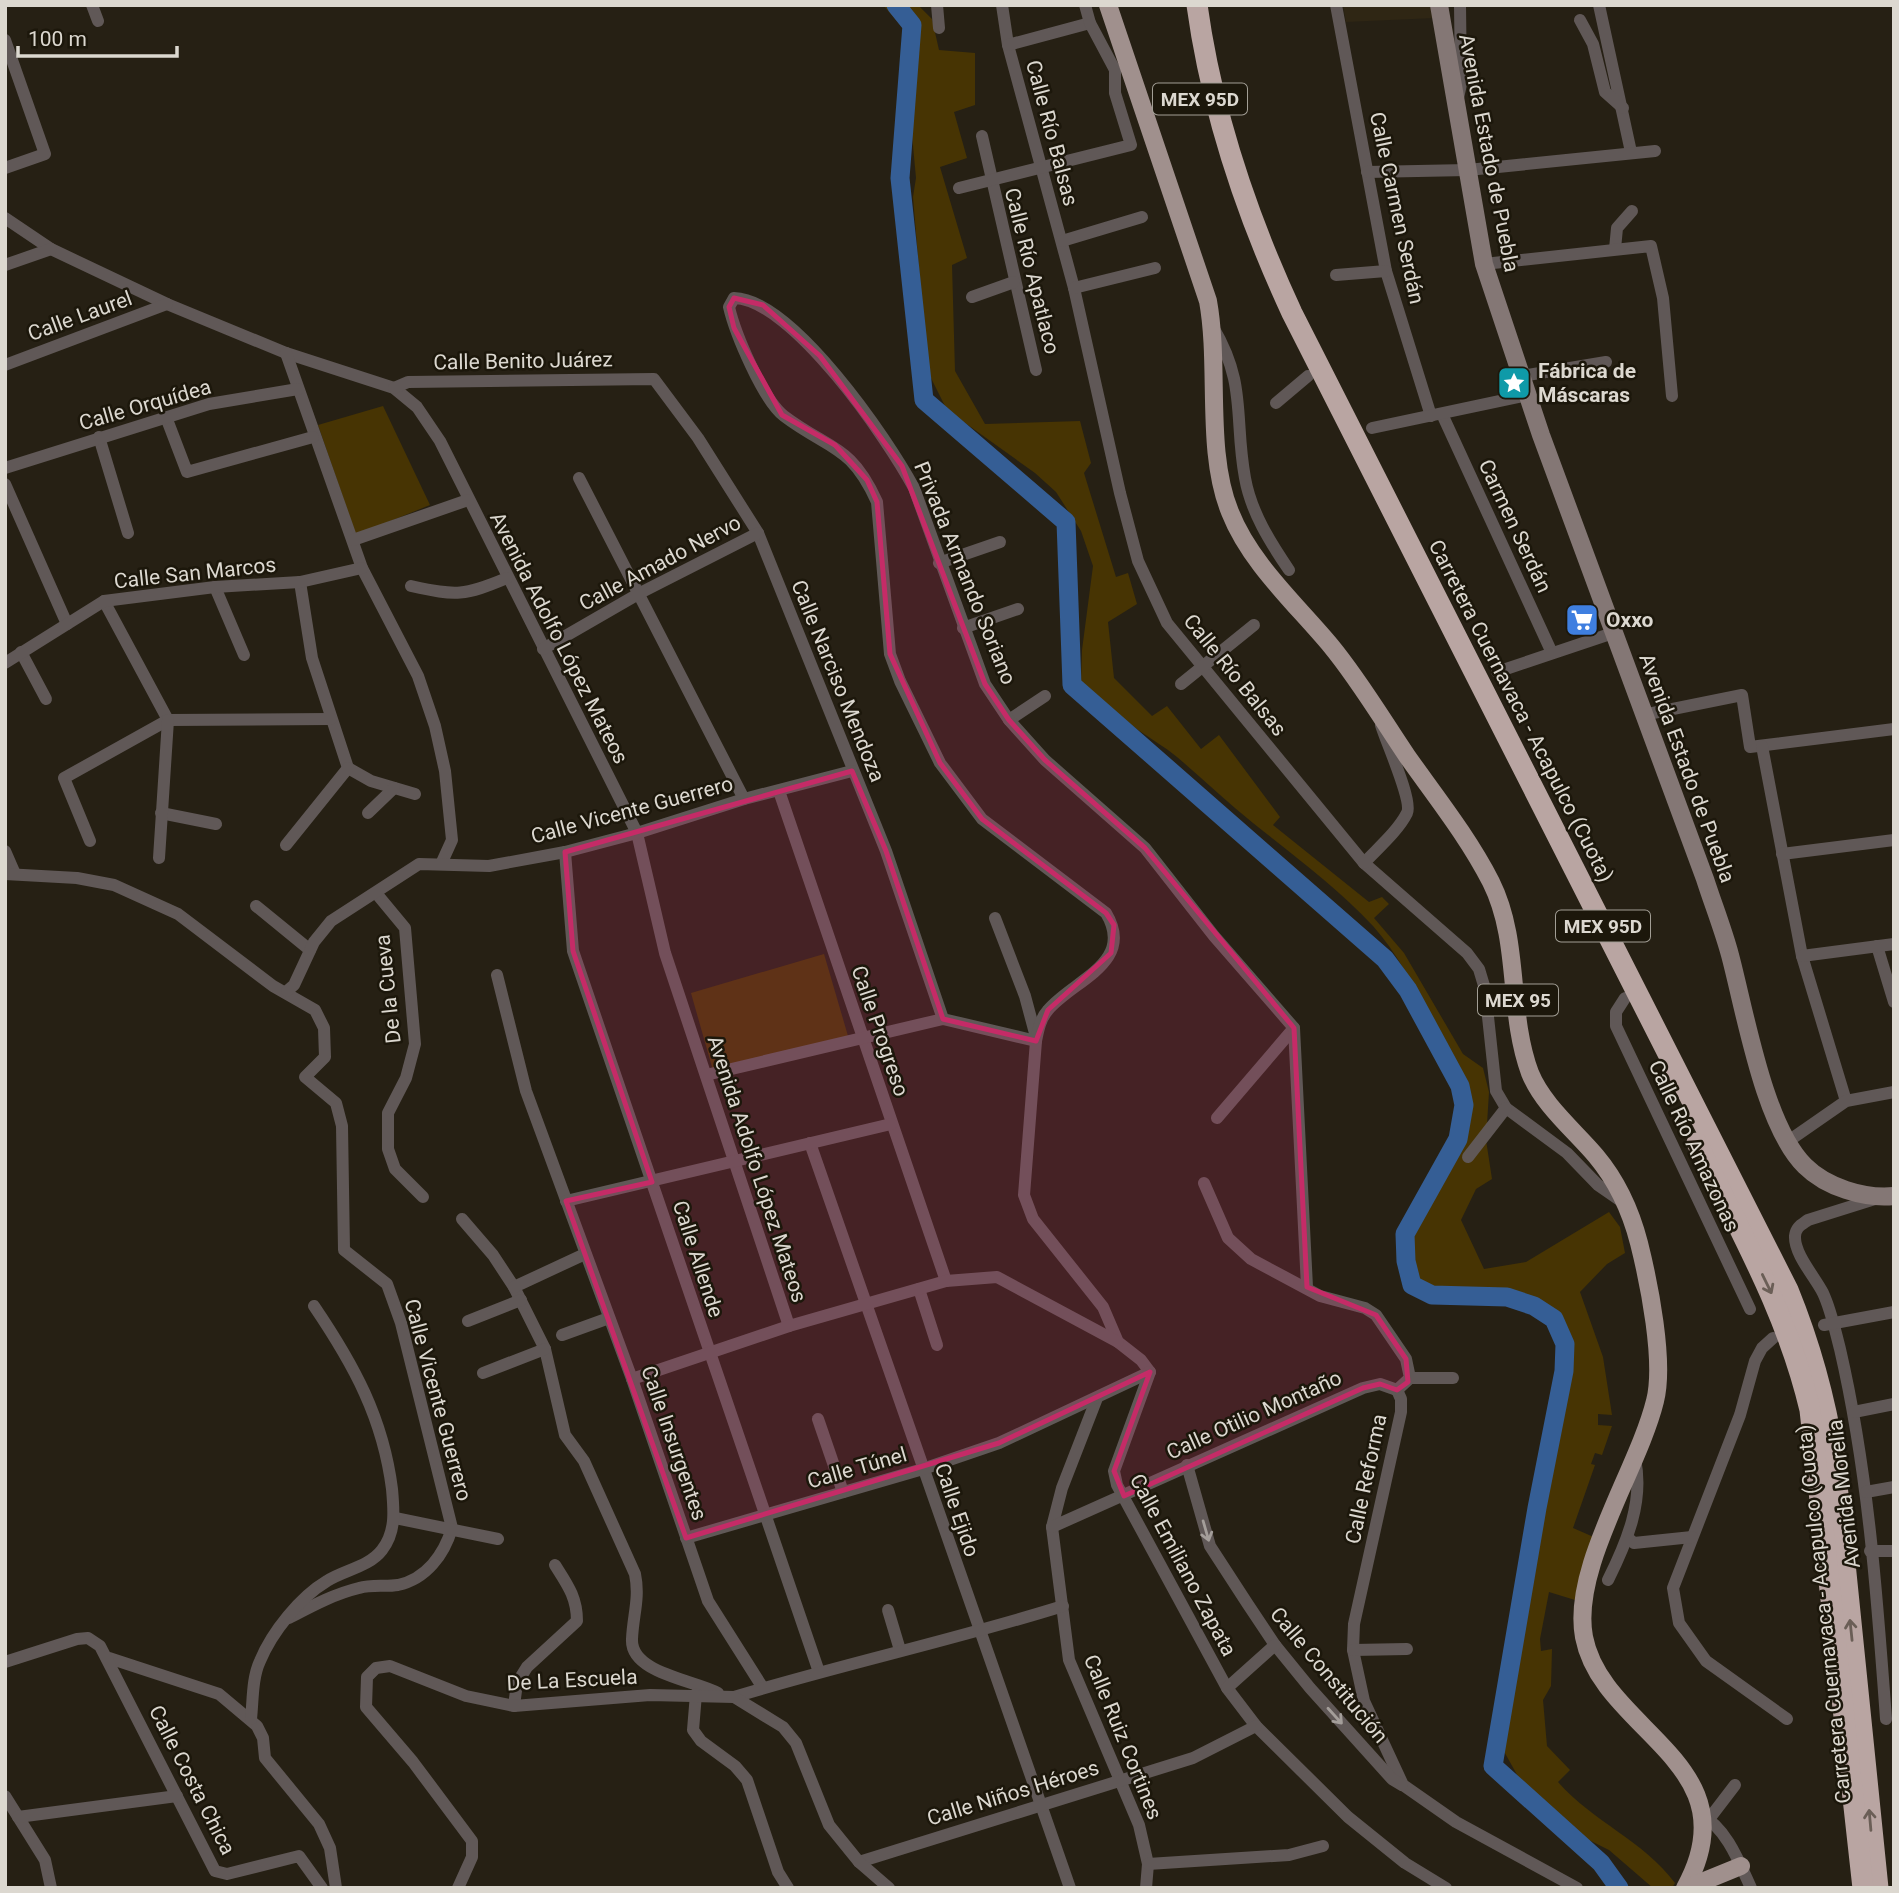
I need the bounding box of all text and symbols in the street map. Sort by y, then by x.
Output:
scale bar [18,14,177,58]
text: 100 m [28,27,87,51]
street label: Avenida Estado de Puebla [1454,32,1524,274]
street label: Calle Río Balsas [1021,58,1083,208]
road number: MEX 95D [1153,83,1247,114]
street label: Calle Carmen Serdán [1365,110,1429,306]
street label: Calle Río Apatlaco [1000,185,1064,357]
street label: Calle Laurel [25,286,135,346]
street label: Calle Benito Juárez [433,347,613,375]
place label: Fábrica de Máscaras [1538,359,1636,407]
place icon: Fábrica de Máscaras [1495,364,1533,402]
street label: Calle Orquídea [76,375,214,435]
street label: Carmen Serdán [1474,456,1556,596]
street label: Privada Armando Soriano [909,458,1021,688]
street label: Avenida Adolfo López Mateos [485,508,633,768]
street label: Calle Amado Nervo [575,510,745,616]
street label: Carretera Cuernavaca - Acapulco (Cuota) [1424,536,1618,886]
street label: Calle San Marcos [113,553,277,593]
street label: Calle Narciso Mendoza [786,577,890,785]
supermarket icon: Oxxo [1563,601,1601,639]
place label: Oxxo [1606,608,1654,632]
street label: Calle Río Balsas [1179,609,1291,741]
street label: Avenida Estado de Puebla [1634,650,1740,886]
street label: Calle Vicente Guerrero [528,771,736,849]
road number: MEX 95D [1556,910,1650,942]
street label: De la Cueva [370,933,406,1045]
street label: Calle Progreso [846,963,914,1099]
road number: MEX 95 [1478,984,1558,1016]
street label: Avenida Adolfo López Mateos [702,1033,812,1305]
street label: Calle Río Amazonas [1644,1056,1744,1236]
street label: Calle Allende [668,1198,728,1320]
one-way arrow [1761,1273,1774,1294]
street label: Calle Vicente Guerrero [399,1296,477,1504]
street label: Calle Insurgentes [636,1363,712,1523]
street label: Calle Otilio Montaño [1163,1366,1345,1464]
street label: Calle Reforma [1341,1412,1391,1546]
street label: Avenida Morelia [1823,1418,1865,1570]
street label: Carretera Cuernavaca - Acapulco (Cuota) [1792,1423,1856,1805]
street label: Calle Túnel [805,1442,909,1494]
street label: Calle Ejido [930,1460,984,1560]
street label: Calle Emiliano Zapata [1125,1470,1241,1660]
one-way arrow [1200,1520,1213,1542]
street label: Calle Constitución [1265,1602,1393,1748]
one-way arrow [1844,1619,1857,1642]
street label: Calle Ruiz Cortines [1079,1651,1167,1823]
street label: De La Escuela [506,1665,638,1695]
street label: Calle Costa Chica [144,1701,240,1859]
one-way arrow [1327,1707,1344,1724]
street label: Calle Niños Héroes [924,1755,1102,1831]
one-way arrow [1863,1809,1876,1832]

